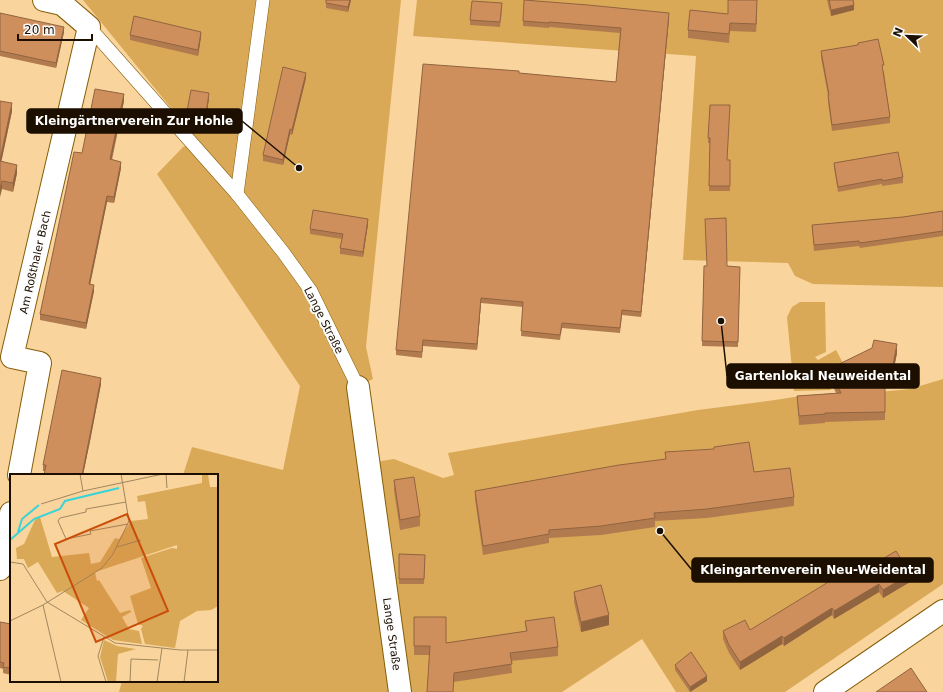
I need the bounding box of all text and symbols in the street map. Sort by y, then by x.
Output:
scale bar [18,16,92,42]
north arrow [887,16,927,56]
text: 20 m [24,23,55,37]
text: N [890,26,906,39]
callout: Kleingärtnerverein Zur Hohle [27,109,242,133]
text: Kleingärtnerverein Zur Hohle [35,114,233,128]
street label: Am Roßthaler Bach [17,209,54,315]
street label: Lange Straße [301,285,346,356]
callout: Gartenlokal Neuweidental [727,364,919,388]
text: Gartenlokal Neuweidental [735,369,911,383]
inset map [10,474,218,682]
callout: Kleingartenverein Neu-Weidental [692,558,933,582]
text: Kleingartenverein Neu-Weidental [700,563,926,577]
street label: Lange Straße [380,597,403,672]

